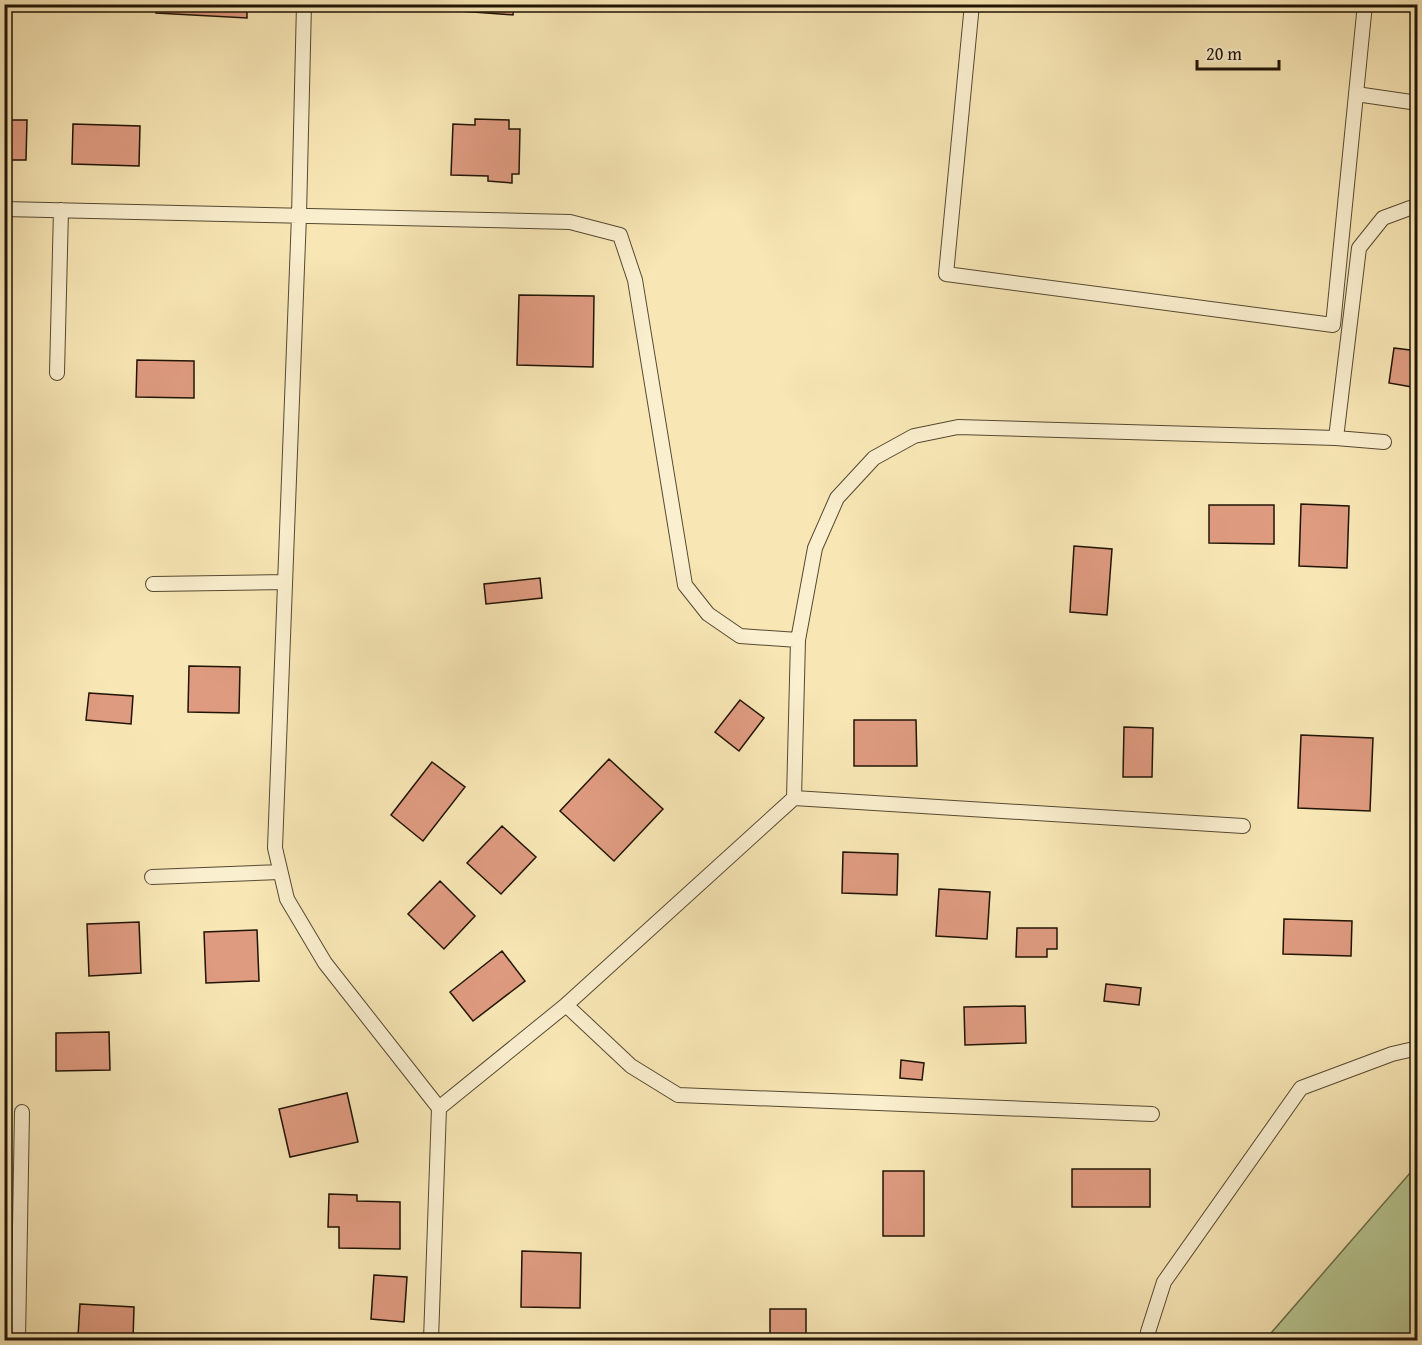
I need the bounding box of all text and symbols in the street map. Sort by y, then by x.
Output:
scale bar [1197,33,1280,71]
text: 20 m [1206,40,1242,67]

